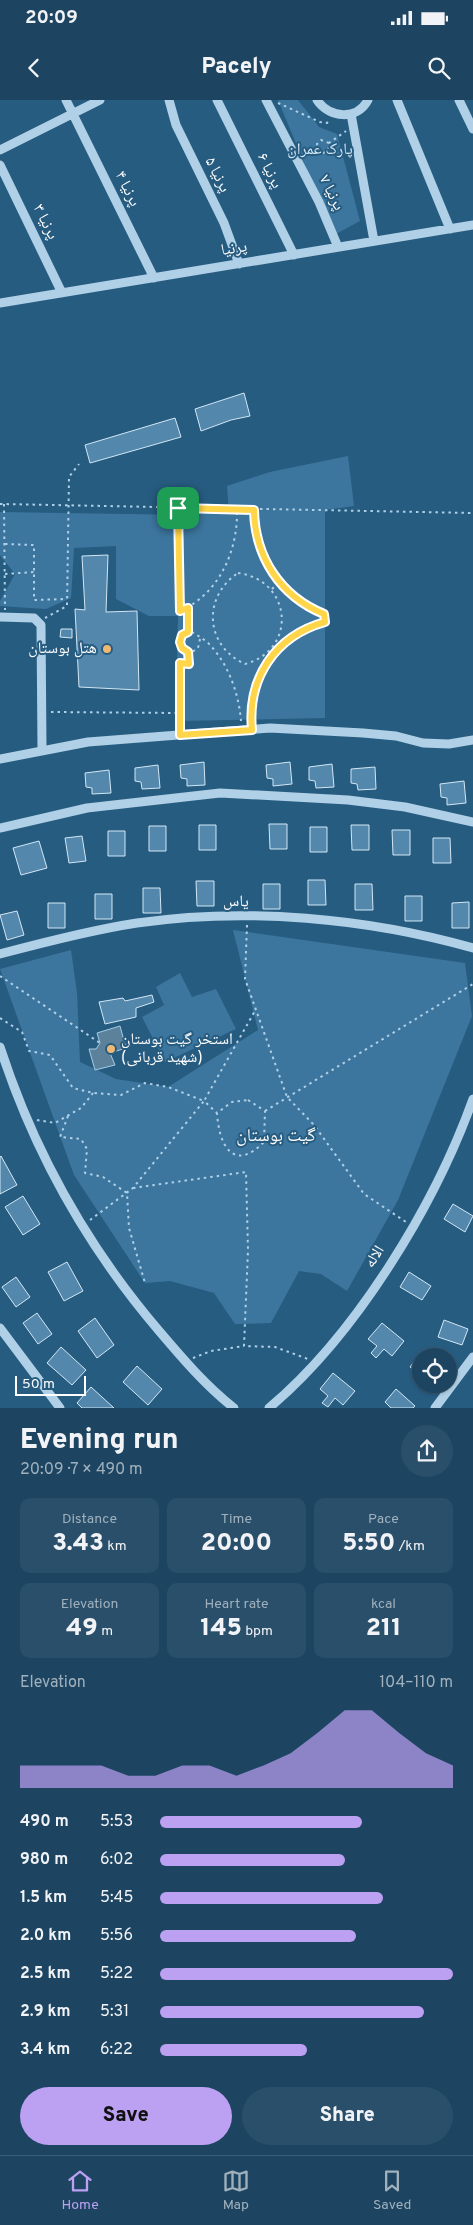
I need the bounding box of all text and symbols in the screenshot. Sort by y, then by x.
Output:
text: 20:09 [25,6,78,30]
icon: back [20,54,48,82]
text: Pacely [202,54,271,81]
icon: search [425,54,453,82]
park label: پارک عمران [287,140,353,160]
street label: پرنیا ۶ [252,150,286,192]
street label: پرنیا ۵ [200,154,234,196]
street label: پرنیا ۴ [110,168,144,210]
street label: پرنیا ۷ [314,172,348,214]
street label: پرنیا ۳ [28,201,62,243]
street label: پرنیا [220,237,249,261]
pin [157,487,199,529]
icon: arrive [164,494,192,522]
place label: هتل بوستان [28,639,97,659]
marker: هتل بوستان [101,643,113,655]
street label: یاس [223,892,249,912]
place label: استخر گیت بوستان (شهید قربانی) [121,1030,233,1068]
marker: استخر گیت بوستان (شهید قربانی) [105,1043,117,1055]
district label: گیت بوستان [236,1125,316,1148]
street label: الاله [360,1242,390,1272]
map controls [412,1348,457,1393]
button: locate [412,1348,457,1393]
scale bar [15,1372,86,1396]
text: 50 m [22,1376,55,1393]
text: Evening run [20,1423,179,1459]
button: share [401,1425,453,1477]
text: 20:09 · 7 × 490 m [20,1460,143,1480]
text: Distance [62,1511,117,1528]
text: Time [221,1511,252,1528]
text: Pace [368,1511,399,1528]
text: 3.43 [52,1528,104,1560]
text: 20:00 [201,1528,272,1560]
text: 5:50 [342,1528,395,1560]
text: km [104,1538,127,1555]
text: /km [395,1538,425,1555]
text: Elevation [61,1596,118,1613]
text: Heart rate [204,1596,269,1613]
text: kcal [371,1596,396,1613]
text: 49 [66,1613,98,1645]
text: 145 [200,1613,242,1645]
text: 211 [366,1613,401,1645]
text: m [98,1623,113,1640]
text: bpm [242,1623,273,1640]
text: Elevation [20,1673,86,1693]
text: 104–110 m [379,1673,453,1693]
text: 490 m [20,1812,69,1832]
text: 5:53 [100,1812,133,1832]
text: 980 m [20,1850,68,1870]
text: 6:02 [100,1850,133,1870]
text: 1.5 km [20,1888,67,1908]
text: 5:45 [100,1888,133,1908]
text: 2.0 km [20,1926,71,1946]
text: 5:56 [100,1926,133,1946]
text: 2.5 km [20,1964,70,1984]
text: 5:22 [100,1964,133,1984]
text: 2.9 km [20,2002,71,2022]
text: 5:31 [100,2002,129,2022]
text: 3.4 km [20,2040,70,2060]
text: 6:22 [100,2040,133,2060]
button: Save [20,2087,232,2145]
button: Share [242,2087,453,2145]
tab: Home [62,2167,99,2214]
tab: Map [222,2167,250,2214]
tab: Saved [373,2167,411,2214]

